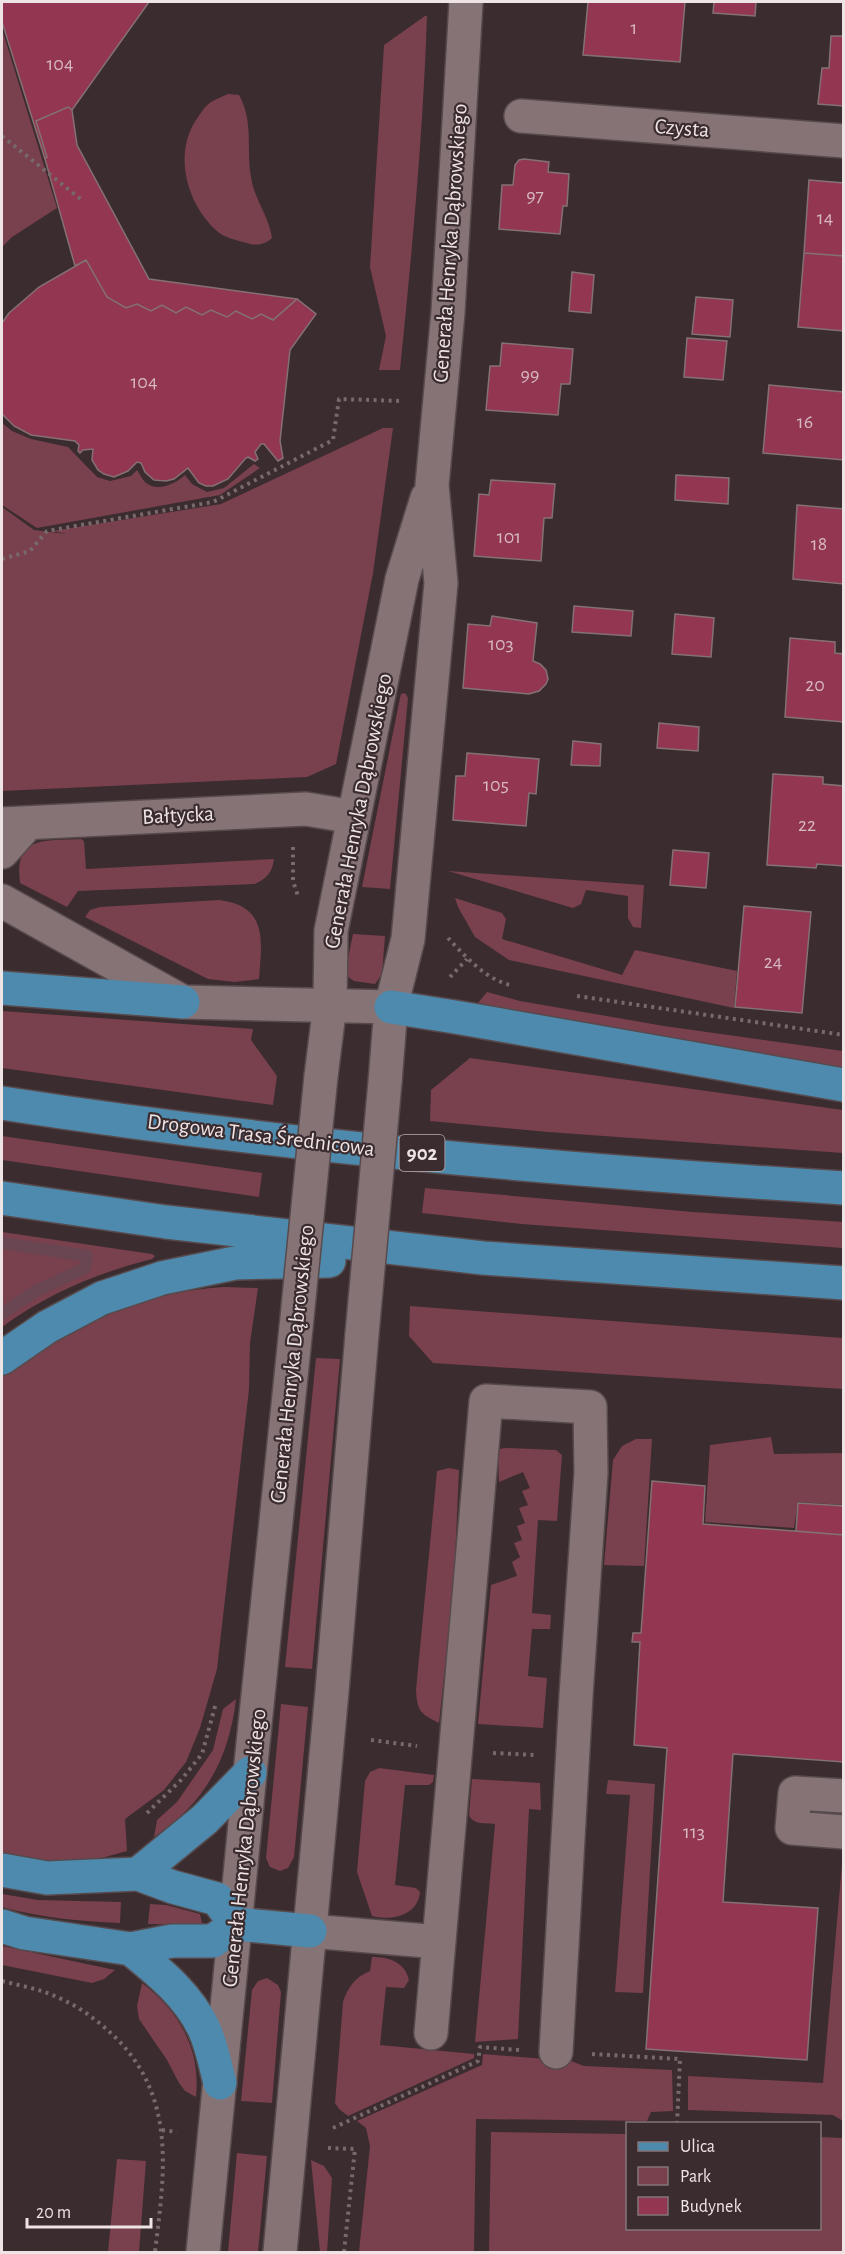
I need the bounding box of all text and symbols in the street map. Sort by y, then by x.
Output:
house number: 1 [631,18,637,38]
house number: 104 [46,54,74,74]
street label: Generała Henryka Dąbrowskiego [429,103,471,383]
street label: Czysta [654,115,710,141]
house number: 97 [526,186,544,206]
house number: 14 [817,208,833,228]
house number: 99 [521,365,539,385]
house number: 104 [130,372,158,392]
house number: 16 [797,412,813,432]
house number: 101 [497,527,521,547]
house number: 18 [811,534,827,554]
house number: 103 [488,634,514,654]
street label: Generała Henryka Dąbrowskiego [321,672,395,950]
house number: 20 [805,675,825,695]
house number: 105 [483,775,509,795]
street label: Bałtycka [141,802,215,828]
house number: 22 [798,815,816,835]
house number: 24 [764,952,782,972]
street label: Drogowa Trasa Średnicowa [146,1108,376,1160]
road number: 902 [400,1135,444,1171]
street label: Generała Henryka Dąbrowskiego [266,1224,318,1504]
street label: Generała Henryka Dąbrowskiego [218,1708,270,1988]
house number: 113 [683,1822,705,1842]
legend [626,2122,821,2230]
text: Ulica [680,2138,715,2156]
text: Park [680,2168,712,2186]
scale bar [27,2191,152,2229]
text: Budynek [680,2198,742,2216]
text: 20 m [36,2204,71,2222]

